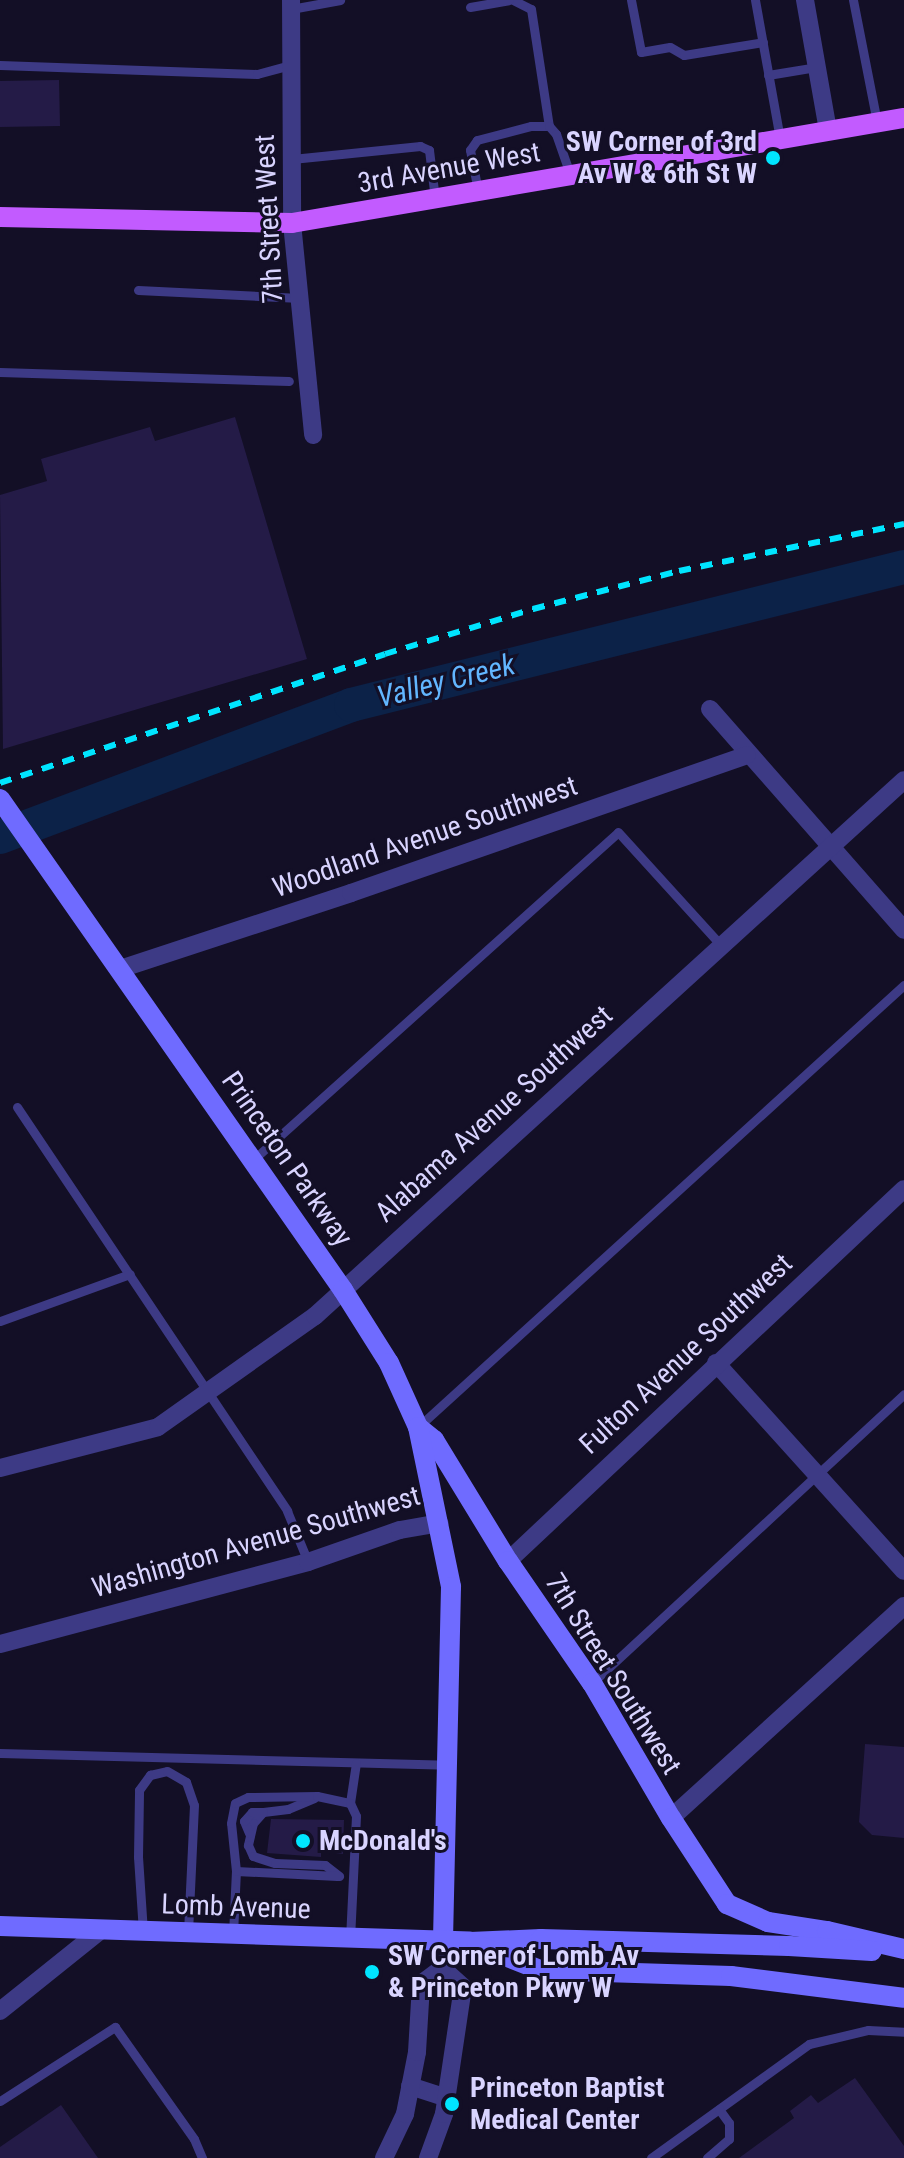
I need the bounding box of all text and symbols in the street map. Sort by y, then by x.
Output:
place label: SW Corner of 3rd Av W & 6th St W [566,125,757,191]
street label: 7th Street West [248,134,290,304]
street label: 3rd Avenue West [355,135,543,201]
marker: SW Corner of 3rd Av W & 6th St W [764,149,782,167]
water label: Valley Creek [373,647,519,715]
street label: Woodland Avenue Southwest [268,769,582,905]
street label: Alabama Avenue Southwest [369,999,619,1229]
street label: Princeton Parkway [214,1065,360,1253]
street label: Fulton Avenue Southwest [573,1247,799,1461]
street label: Washington Avenue Southwest [88,1479,424,1605]
street label: 7th Street Southwest [538,1567,688,1781]
place label: McDonald's [319,1824,447,1858]
marker: McDonald's [294,1832,312,1850]
street label: Lomb Avenue [161,1888,311,1926]
place label: SW Corner of Lomb Av & Princeton Pkwy W [388,1939,639,2005]
marker: SW Corner of Lomb Av & Princeton Pkwy W [363,1963,381,1981]
place label: Princeton Baptist Medical Center [470,2071,664,2137]
marker: Princeton Baptist Medical Center [441,2093,463,2115]

